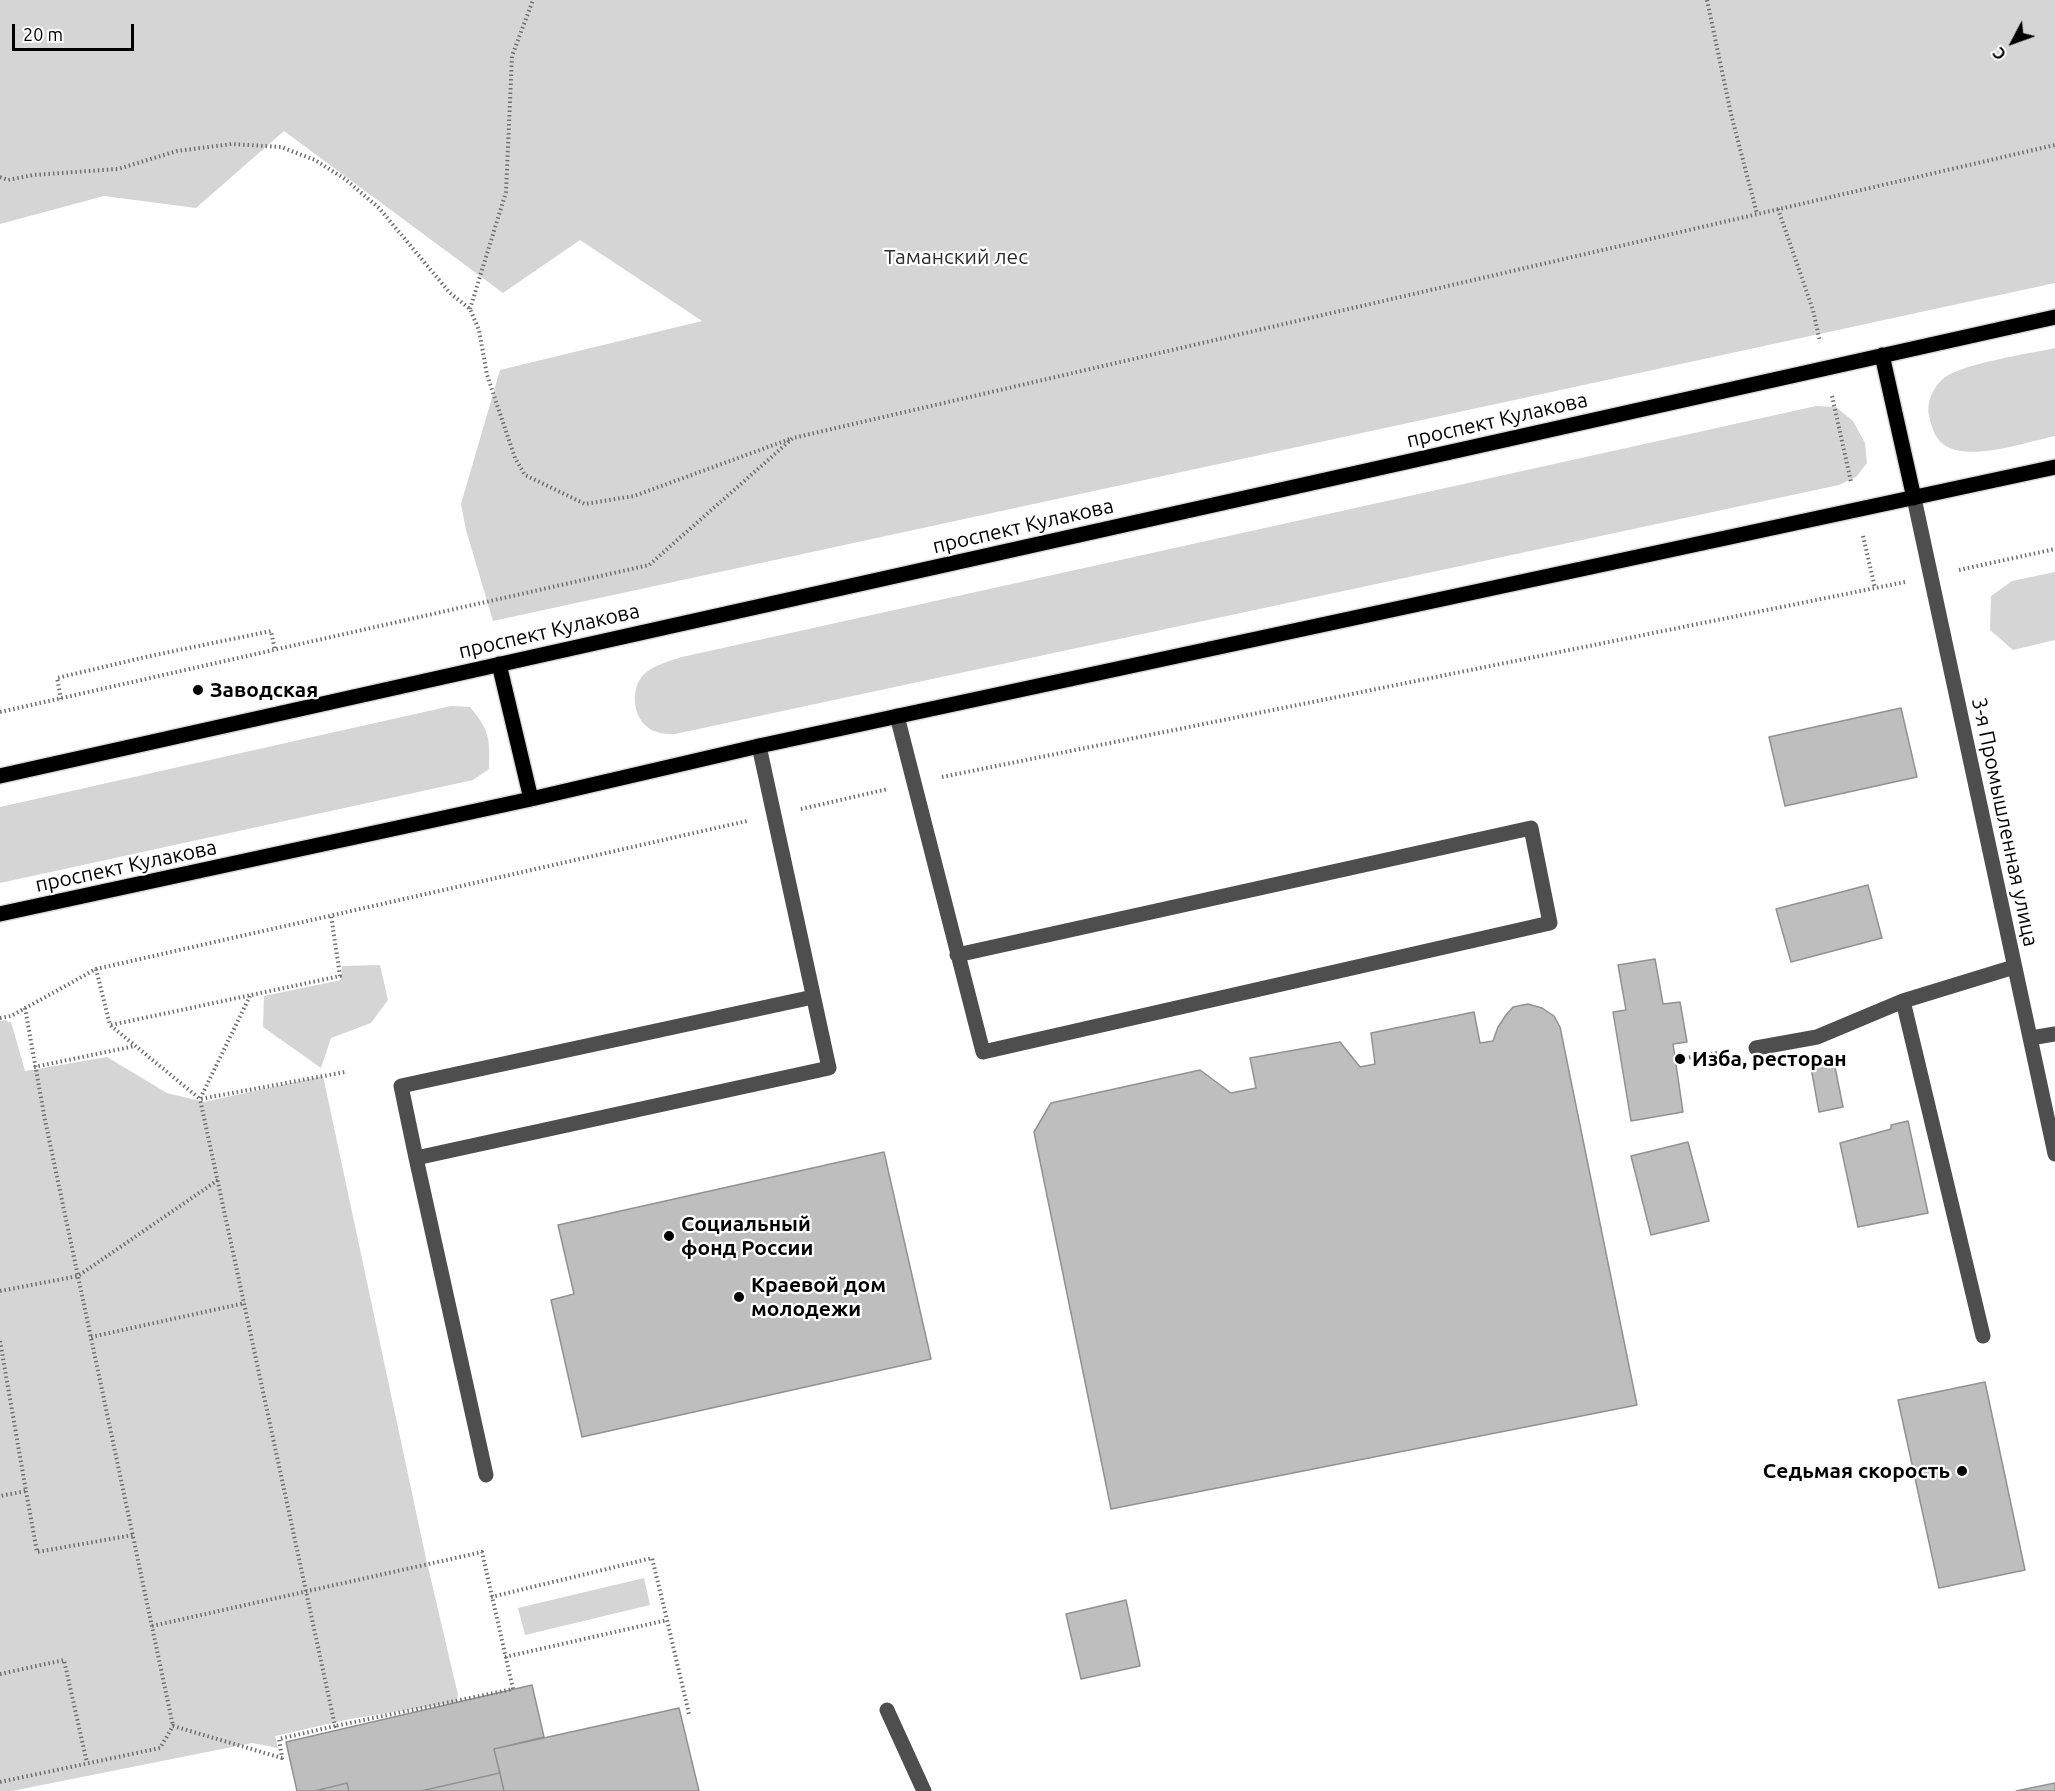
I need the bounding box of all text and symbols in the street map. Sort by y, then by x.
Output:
scale bar [15,12,136,50]
north arrow [1983,12,2043,72]
text: 20 m [23,24,63,44]
text: С [1989,44,2010,64]
park label: Таманский лес [884,244,1028,270]
street label: проспект Кулакова [1404,387,1590,453]
street label: проспект Кулакова [930,493,1116,559]
street label: проспект Кулакова [456,598,642,664]
place label: Заводская [210,677,318,703]
marker: Заводская [191,683,205,697]
street label: 3-я Промышленная улица [1966,695,2044,949]
street label: проспект Кулакова [33,834,219,898]
place label: Изба, ресторан [1692,1046,1847,1072]
marker: Изба, ресторан [1673,1052,1687,1066]
place label: Социальный фонд России [681,1211,813,1261]
marker: Социальный фонд России [662,1229,676,1243]
place label: Краевой дом молодежи [751,1272,886,1322]
marker: Краевой дом молодежи [732,1290,746,1304]
place label: Седьмая скорость [1763,1458,1950,1484]
marker: Седьмая скорость [1955,1464,1969,1478]

